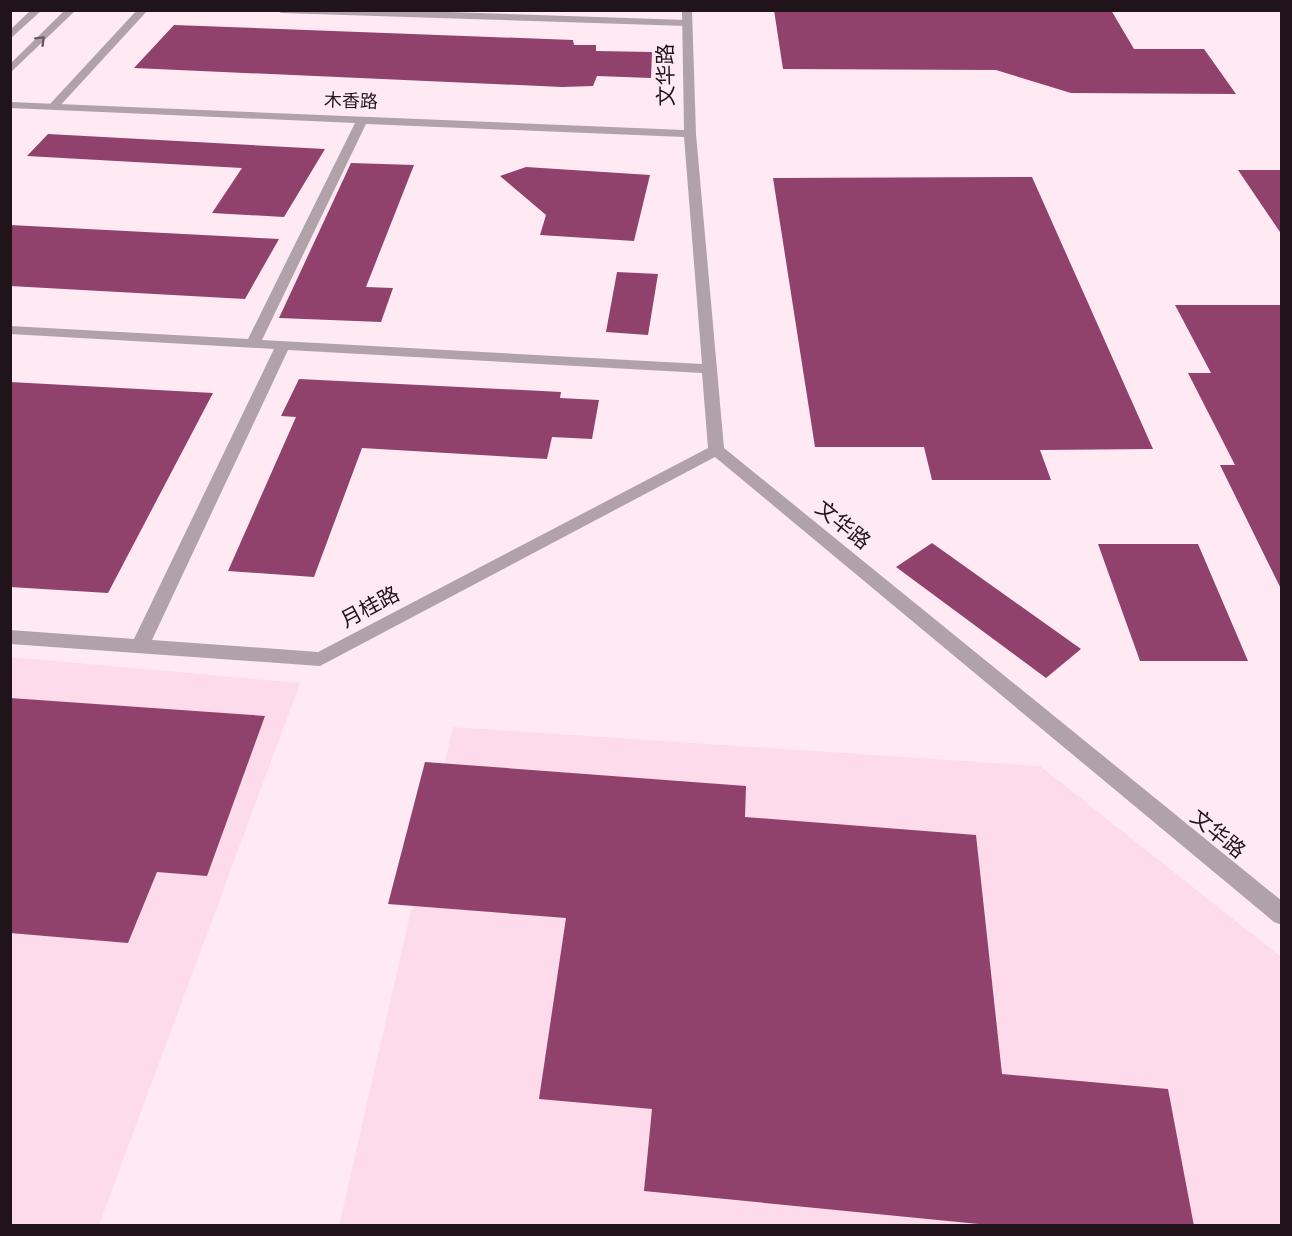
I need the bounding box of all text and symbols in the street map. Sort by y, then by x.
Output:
one-way arrow [33,37,44,48]
street label: 文华路 [651,43,678,107]
street label: 木香路 [324,88,378,112]
street label: 文华路 [812,494,876,553]
street label: 月桂路 [336,580,403,632]
street label: 文华路 [1187,803,1251,862]

